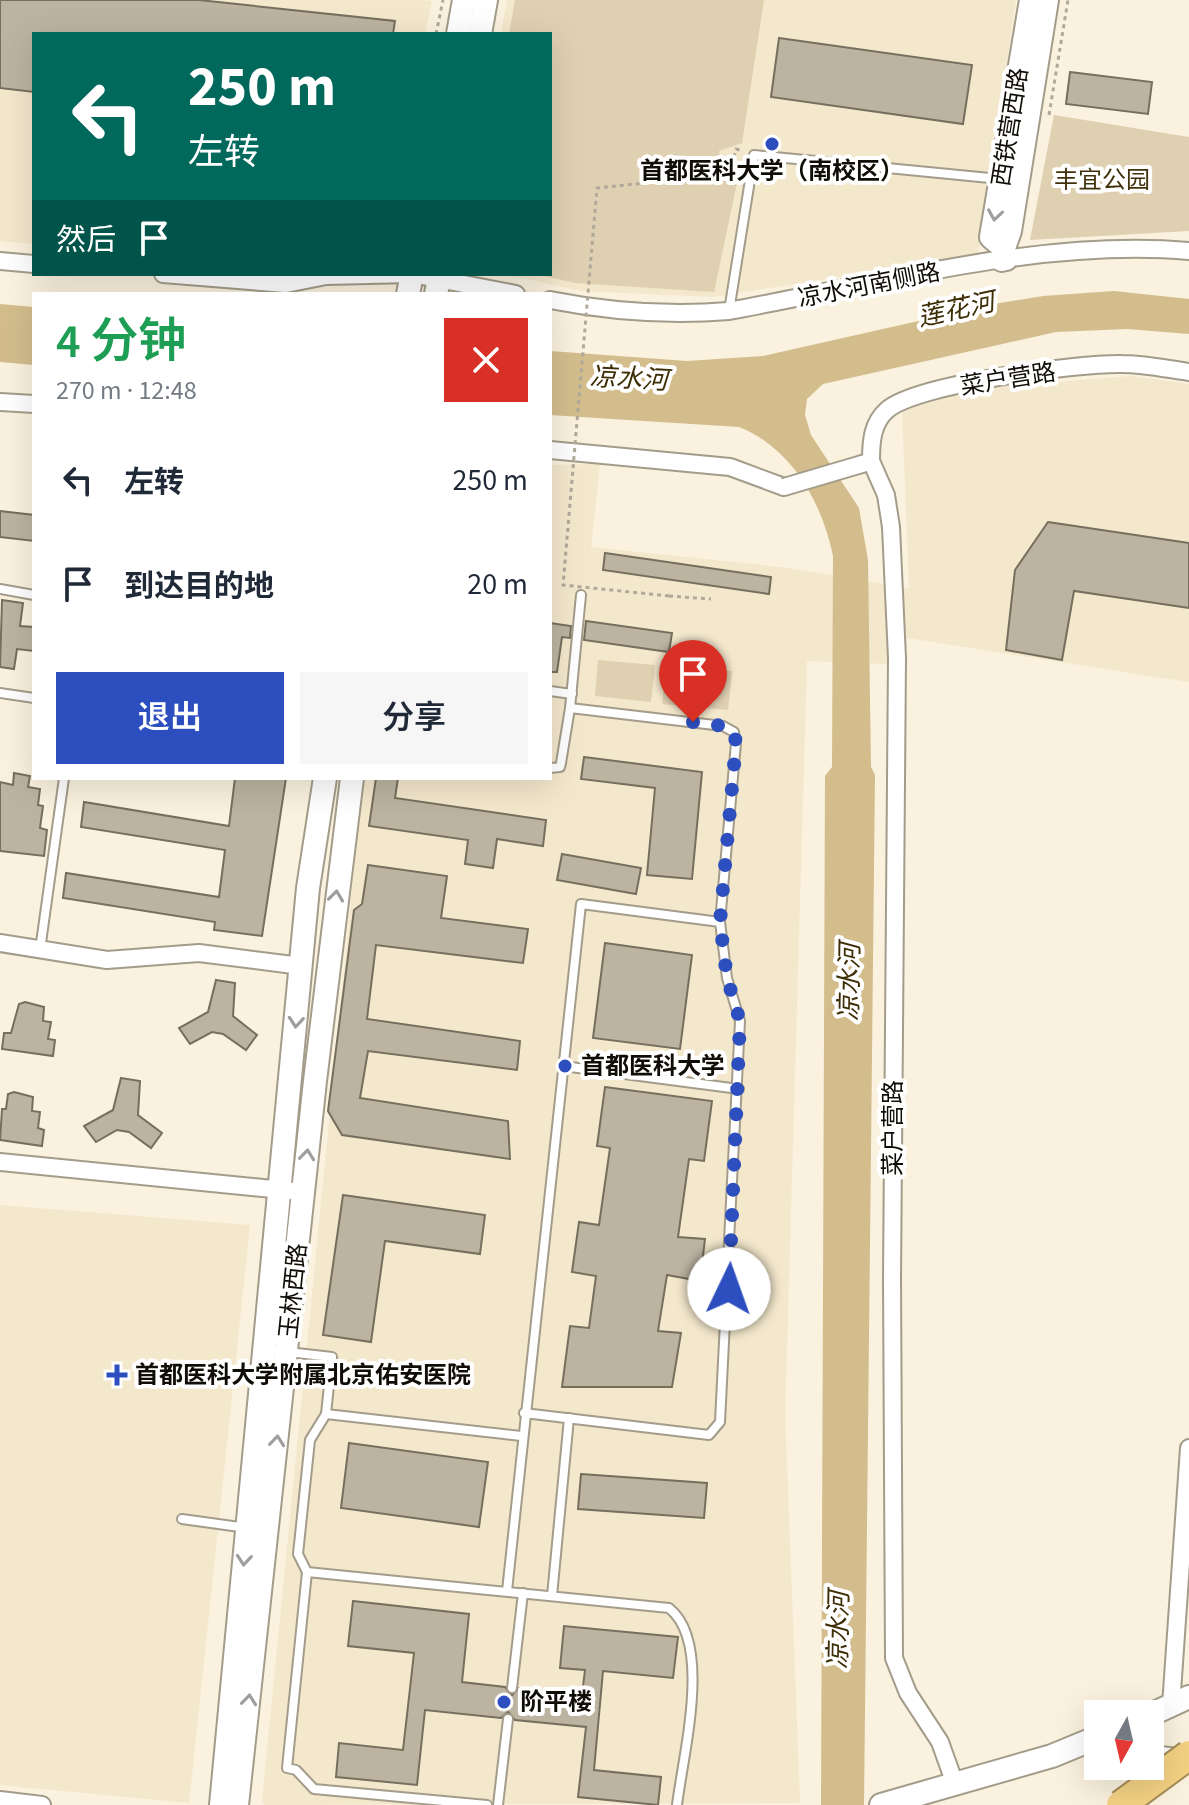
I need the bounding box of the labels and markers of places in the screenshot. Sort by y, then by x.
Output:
marker: 首都医科大学（南校区） [763,135,781,153]
place label: 首都医科大学（南校区） [640,154,904,189]
pin [659,640,727,722]
place label: 首都医科大学 [581,1049,725,1084]
marker: 首都医科大学 [556,1057,574,1075]
place label: 首都医科大学附属北京佑安医院 [135,1358,471,1393]
marker: 首都医科大学附属北京佑安医院 [106,1364,128,1386]
place label: 阶平楼 [520,1685,592,1720]
marker: 阶平楼 [495,1693,513,1711]

